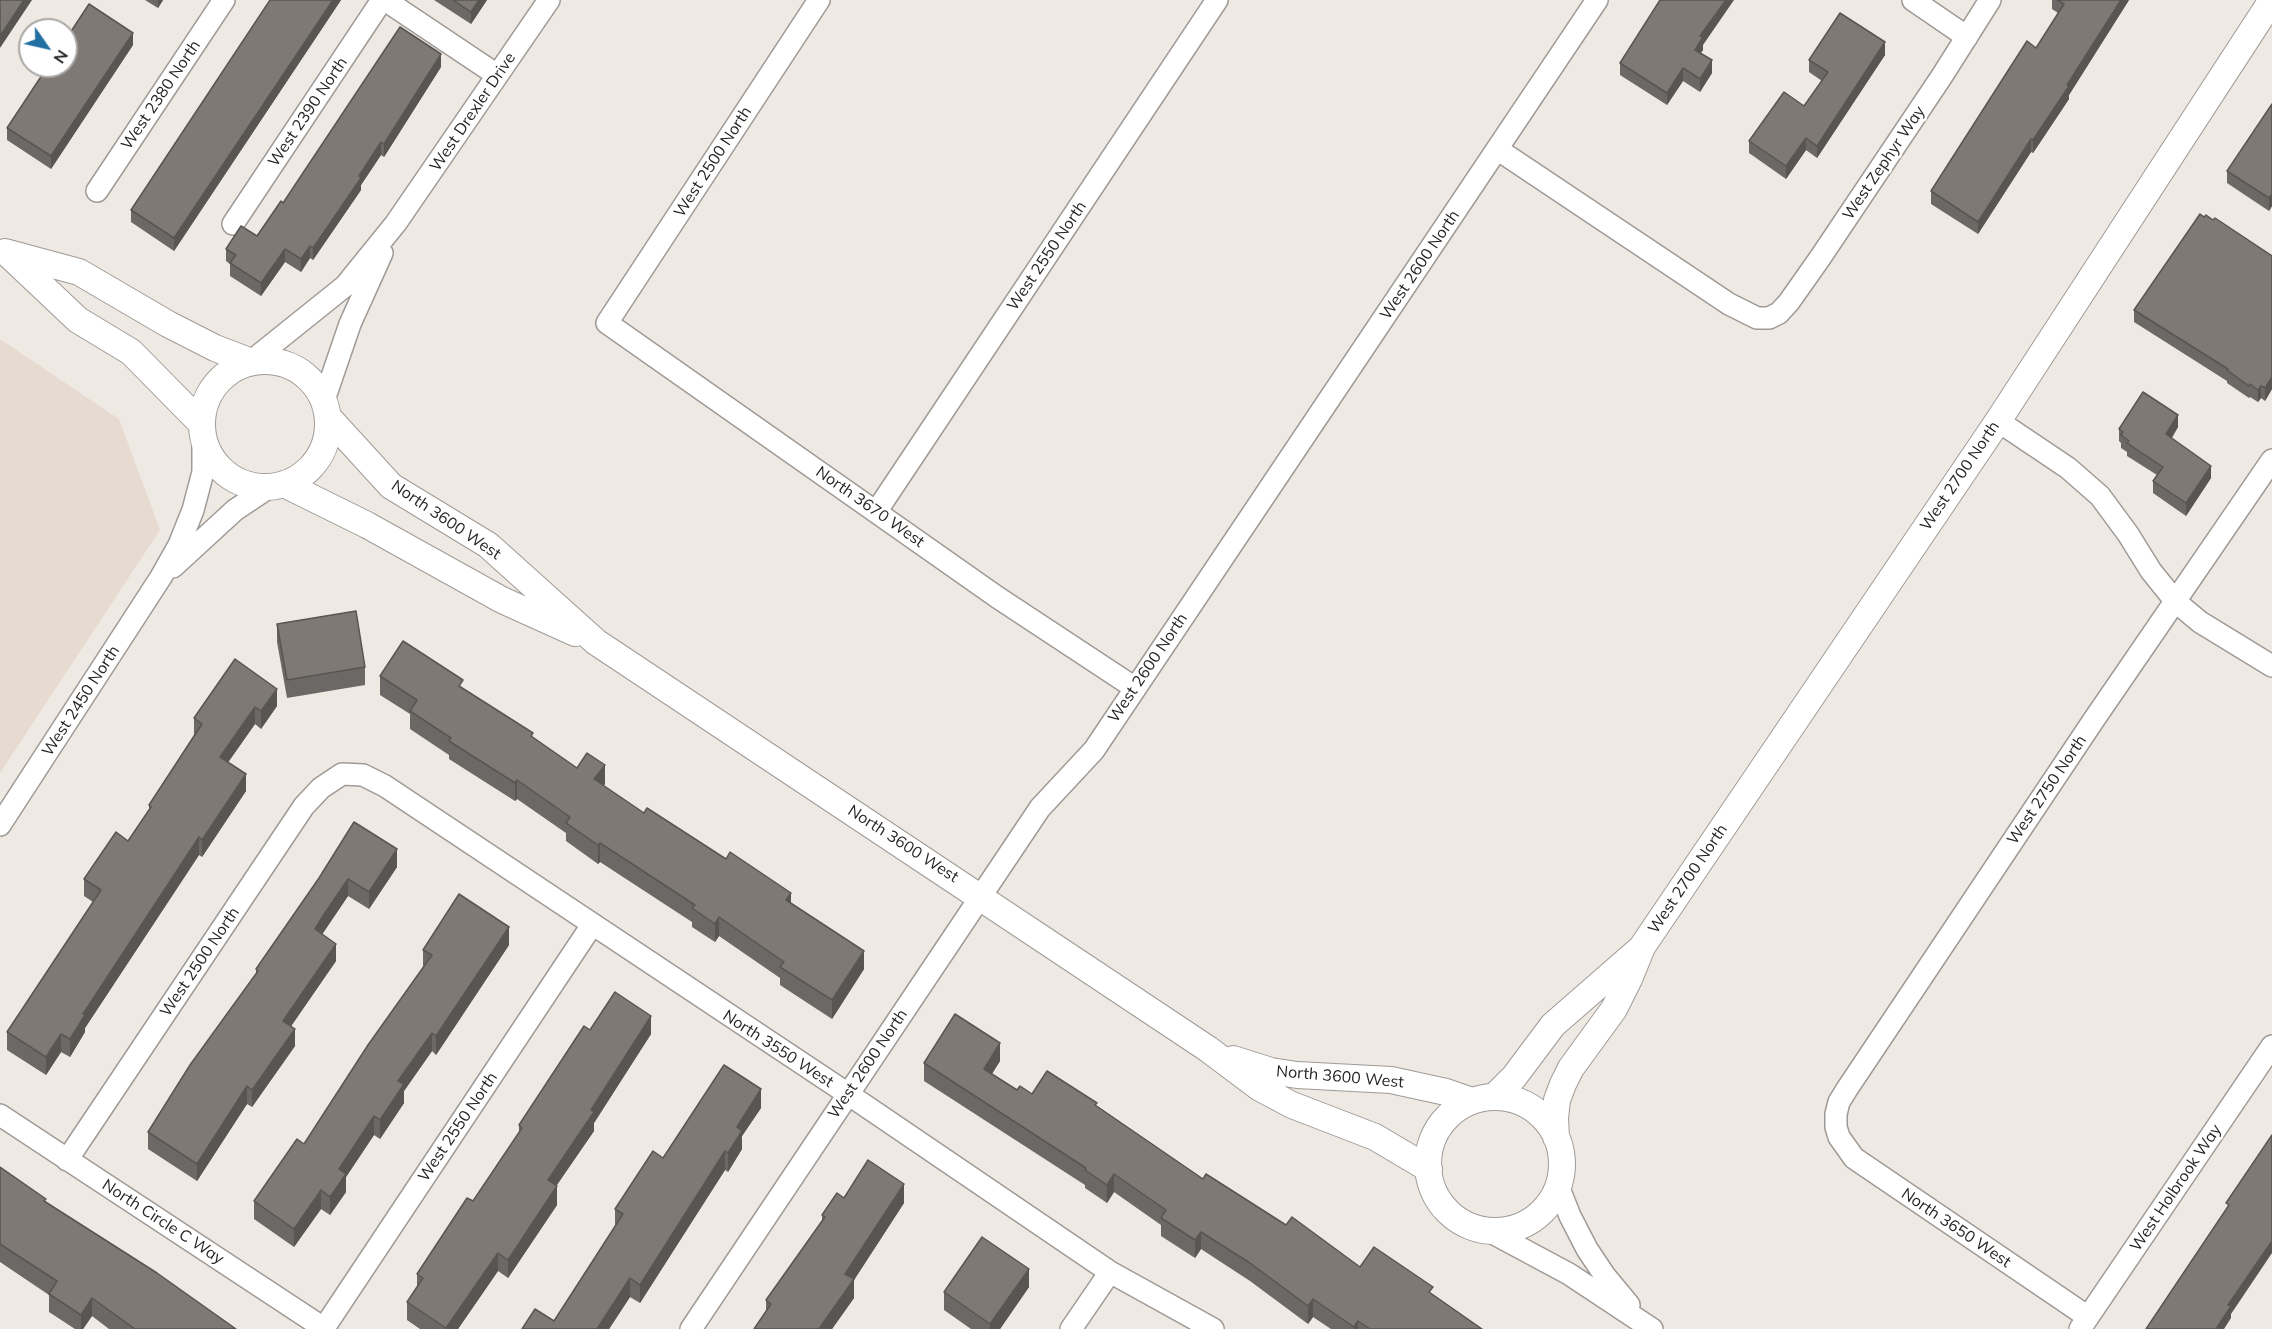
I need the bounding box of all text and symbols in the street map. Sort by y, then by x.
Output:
north arrow [18,18,78,78]
street label: West 2380 North [117,37,205,153]
text: N [50,46,73,68]
street label: West Drexler Drive [426,49,520,175]
street label: West 2390 North [264,54,352,170]
street label: West Zephyr Way [1839,102,1929,224]
street label: West 2500 North [670,103,756,221]
street label: West 2550 North [1003,198,1091,314]
street label: West 2600 North [1376,207,1464,323]
street label: West 2700 North [1916,418,2004,534]
street label: North 3670 West [812,462,928,552]
street label: North 3600 West [388,476,504,564]
street label: West 2600 North [1104,610,1192,726]
street label: West 2450 North [38,642,124,760]
street label: West 2750 North [2003,732,2091,848]
street label: North 3600 West [844,801,962,887]
street label: West 2700 North [1644,821,1732,937]
street label: West 2500 North [156,904,244,1020]
street label: North 3550 West [719,1006,837,1092]
street label: West 2600 North [824,1006,912,1122]
street label: North 3600 West [1275,1062,1405,1092]
street label: West 2550 North [414,1069,502,1185]
street label: West Holbrook Way [2126,1121,2226,1255]
street label: North Circle C Way [98,1175,228,1269]
street label: North 3650 West [1898,1184,2014,1272]

